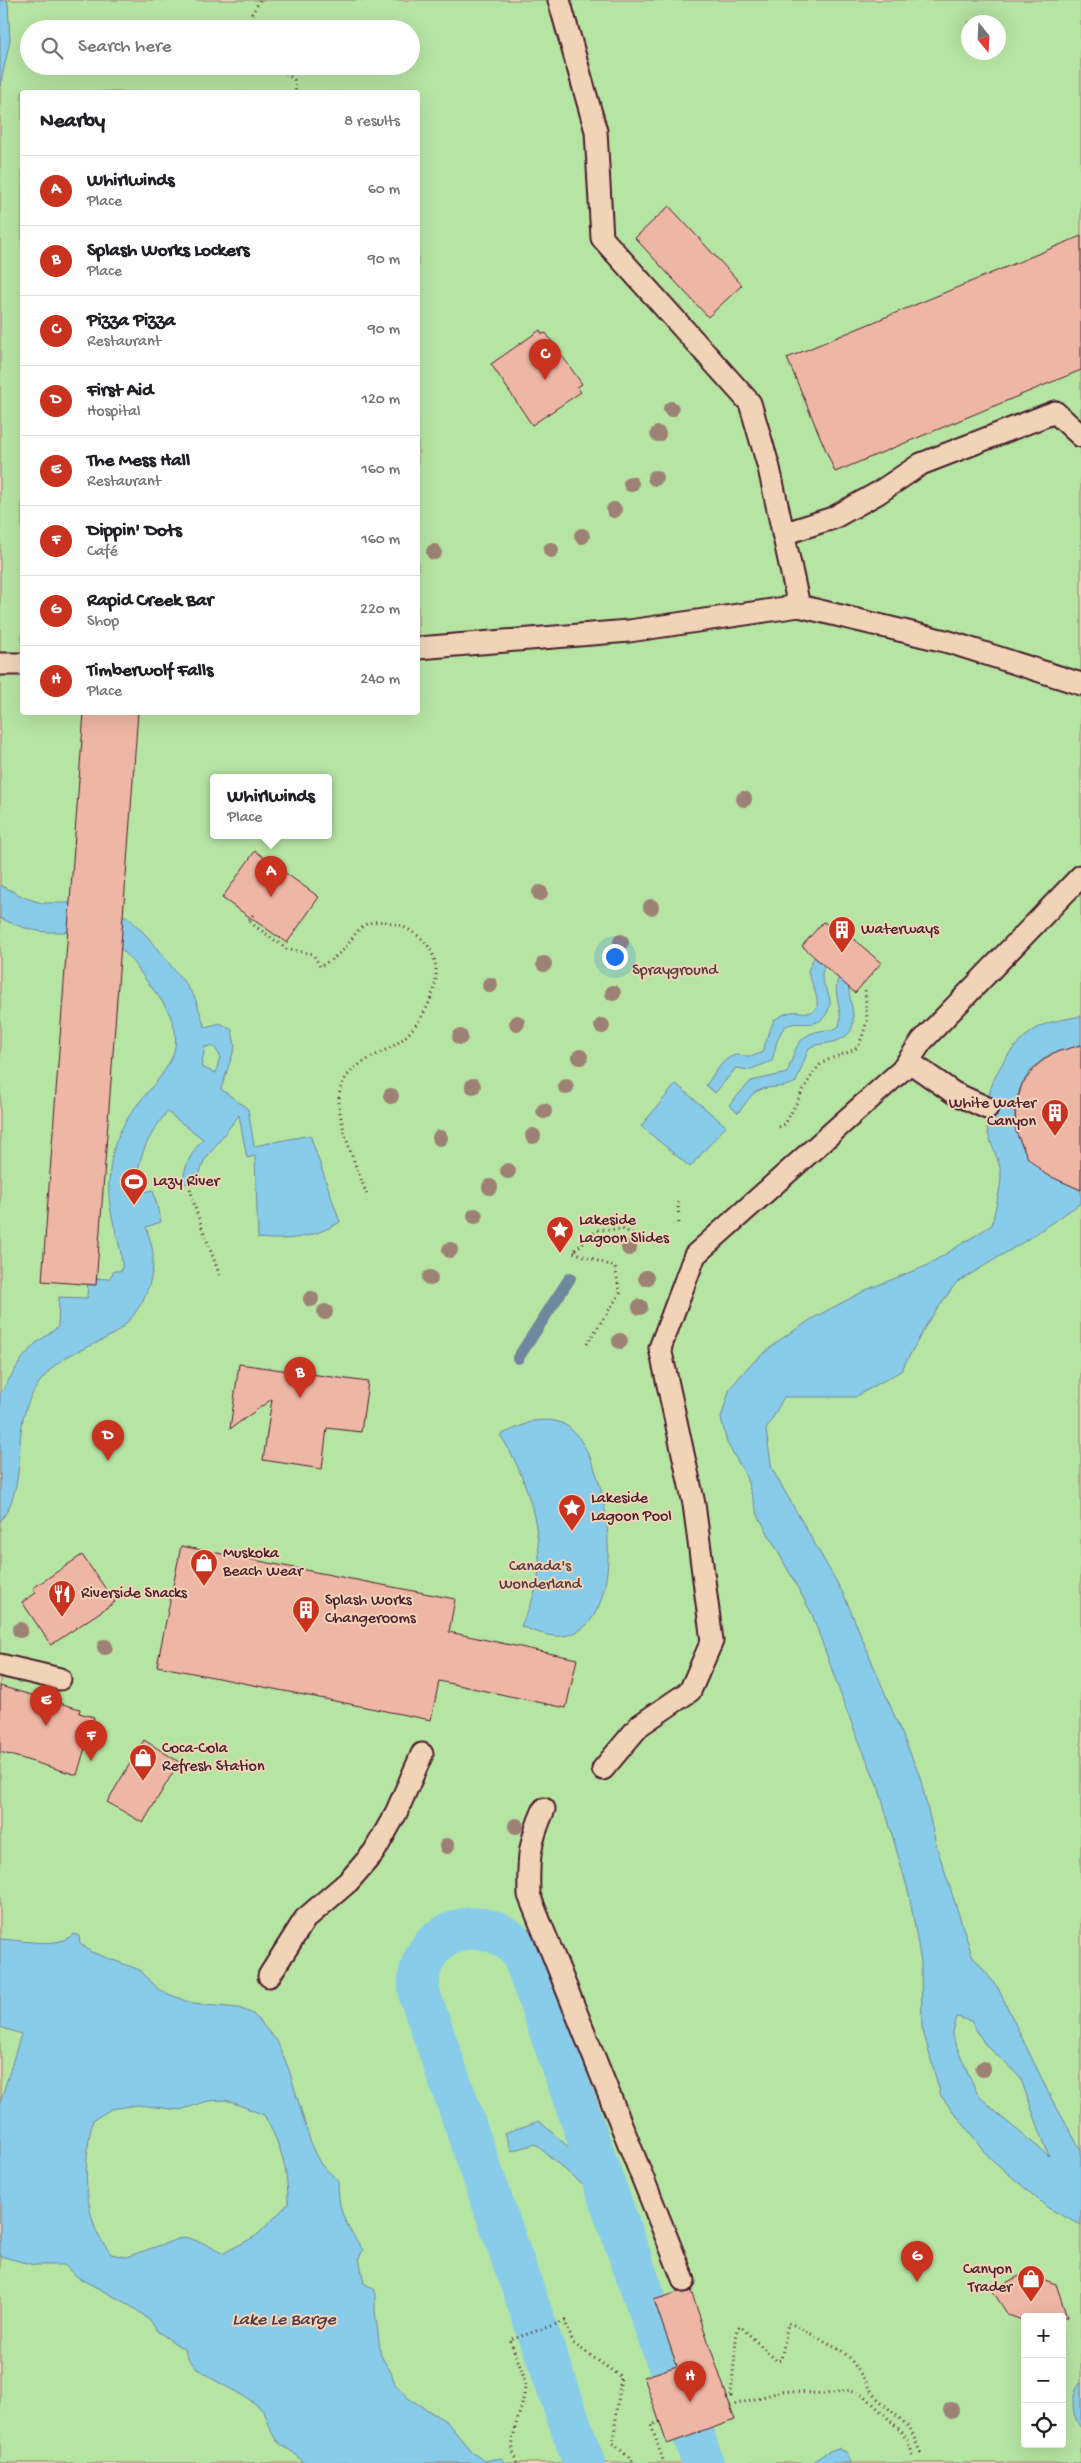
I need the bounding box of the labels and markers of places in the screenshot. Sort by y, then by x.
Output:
pin: C [529,339,561,380]
pin: A [255,856,287,897]
building icon: Waterways [827,915,857,954]
place label: Waterways [861,921,940,940]
place label: White Water Canyon [949,1095,1037,1132]
building icon: White Water Canyon [1040,1098,1070,1137]
sports icon: Lazy River [119,1167,149,1206]
place label: Lazy River [153,1173,221,1192]
place label: Lakeside Lagoon Slides [579,1212,670,1249]
place icon: Lakeside Lagoon Slides [545,1215,575,1254]
pin: B [284,1357,316,1398]
pin: D [92,1420,124,1461]
place label: Lakeside Lagoon Pool [591,1490,672,1527]
place icon: Lakeside Lagoon Pool [557,1493,587,1532]
place label: Muskoka Beach Wear [222,1545,304,1582]
shop icon: Muskoka Beach Wear [189,1548,219,1587]
restaurant icon: Riverside Snacks [47,1579,77,1618]
place label: Riverside Snacks [81,1585,188,1604]
place label: Splash Works Changerooms [325,1592,417,1629]
building icon: Splash Works Changerooms [291,1595,321,1634]
pin: E [30,1685,62,1726]
pin: F [75,1720,107,1761]
place label: Coca-Cola Refresh Station [162,1740,265,1777]
shop icon: Coca-Cola Refresh Station [128,1743,158,1782]
pin: G [901,2241,933,2282]
place label: Canyon Trader [963,2261,1013,2298]
shop icon: Canyon Trader [1016,2264,1046,2303]
pin: H [674,2361,706,2402]

